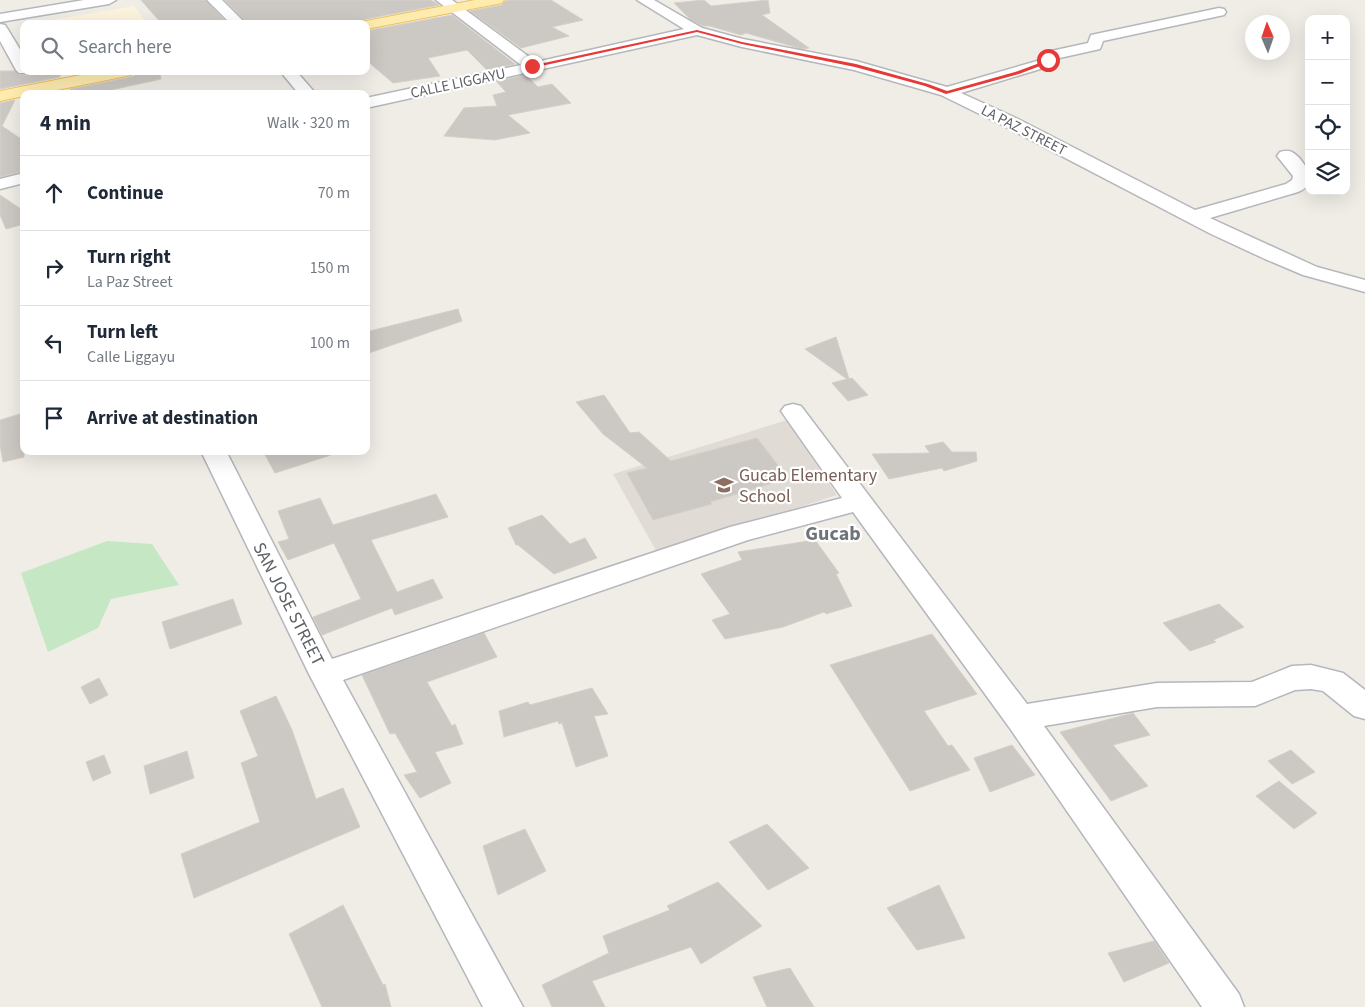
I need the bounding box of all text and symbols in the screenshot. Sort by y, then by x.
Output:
north arrow [1245,15,1290,60]
map controls [1305,15,1350,195]
button: + [1305,15,1350,60]
search box [20,20,370,75]
icon: search [38,34,66,62]
text: Search here [78,34,172,61]
route start [1037,49,1060,72]
route end [521,55,544,78]
button: − [1305,60,1350,105]
street label: CALLE LIGGAYU [409,63,507,104]
street label: LA PAZ STREET [977,100,1070,161]
button: locate [1305,105,1350,150]
text: 4 min [40,108,91,138]
text: Walk · 320 m [267,112,350,134]
button: layers [1305,150,1350,195]
icon: ahead [40,179,68,207]
text: Continue [87,180,164,207]
text: 70 m [318,182,350,204]
text: Turn right [87,244,171,271]
icon: right [40,254,68,282]
text: 150 m [310,257,350,279]
text: La Paz Street [87,271,173,293]
text: Turn left [87,319,158,346]
icon: left [40,329,68,357]
text: 100 m [310,332,350,354]
text: Calle Liggayu [87,346,175,368]
icon: arrive [40,404,68,432]
text: Arrive at destination [87,405,258,432]
place label: Gucab Elementary School [739,463,878,509]
school or university icon: Gucab Elementary School [713,474,735,496]
district label: Gucab [805,520,861,548]
street label: SAN JOSE STREET [247,538,331,671]

